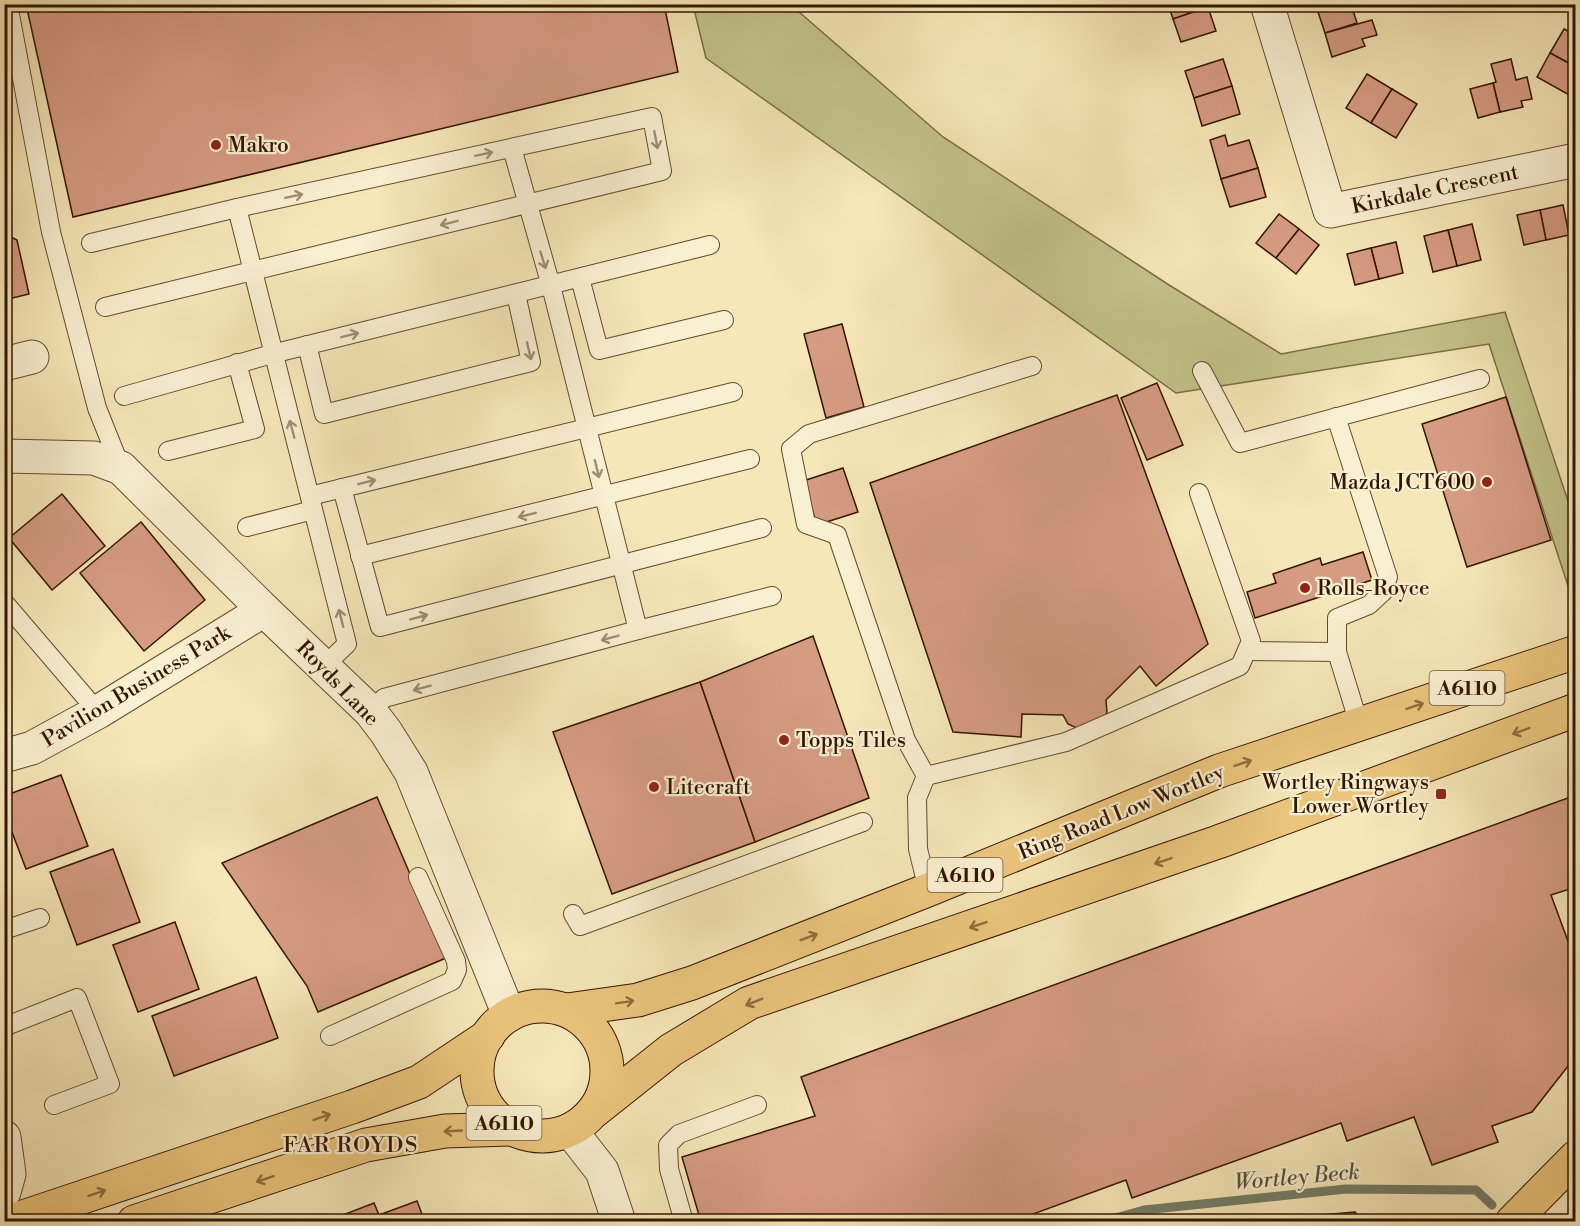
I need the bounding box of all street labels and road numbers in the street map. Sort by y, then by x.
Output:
street label: Kirkdale Crescent [1349,159,1522,220]
street label: Pavilion Business Park [38,620,236,753]
street label: Royds Lane [290,636,384,732]
road number: A6110 [1430,671,1504,705]
street label: Ring Road Low Wortley [1015,759,1229,866]
road number: A6110 [928,858,1002,892]
road number: A6110 [466,1106,542,1140]

